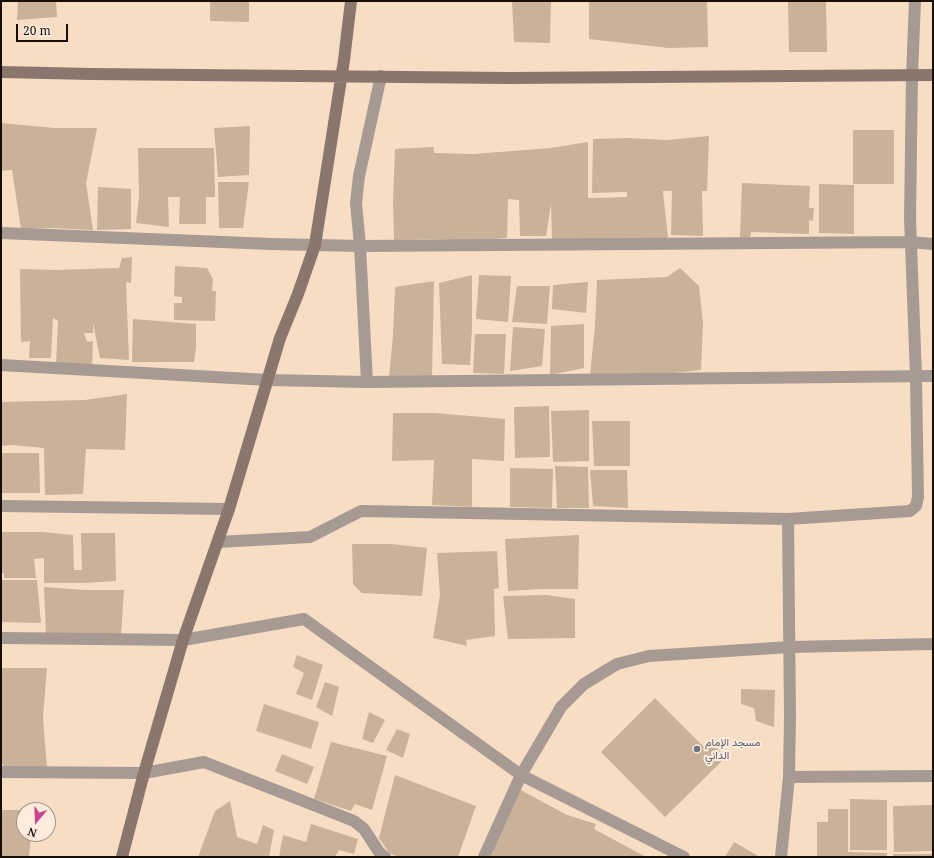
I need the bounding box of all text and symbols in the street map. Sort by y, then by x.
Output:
scale bar [18,16,70,42]
text: 20 m [23,22,51,39]
place label: مسجد الإمام الداني [705,736,760,762]
marker: مسجد الإمام الداني [692,744,702,754]
north arrow [16,802,56,842]
text: N [26,824,39,841]

